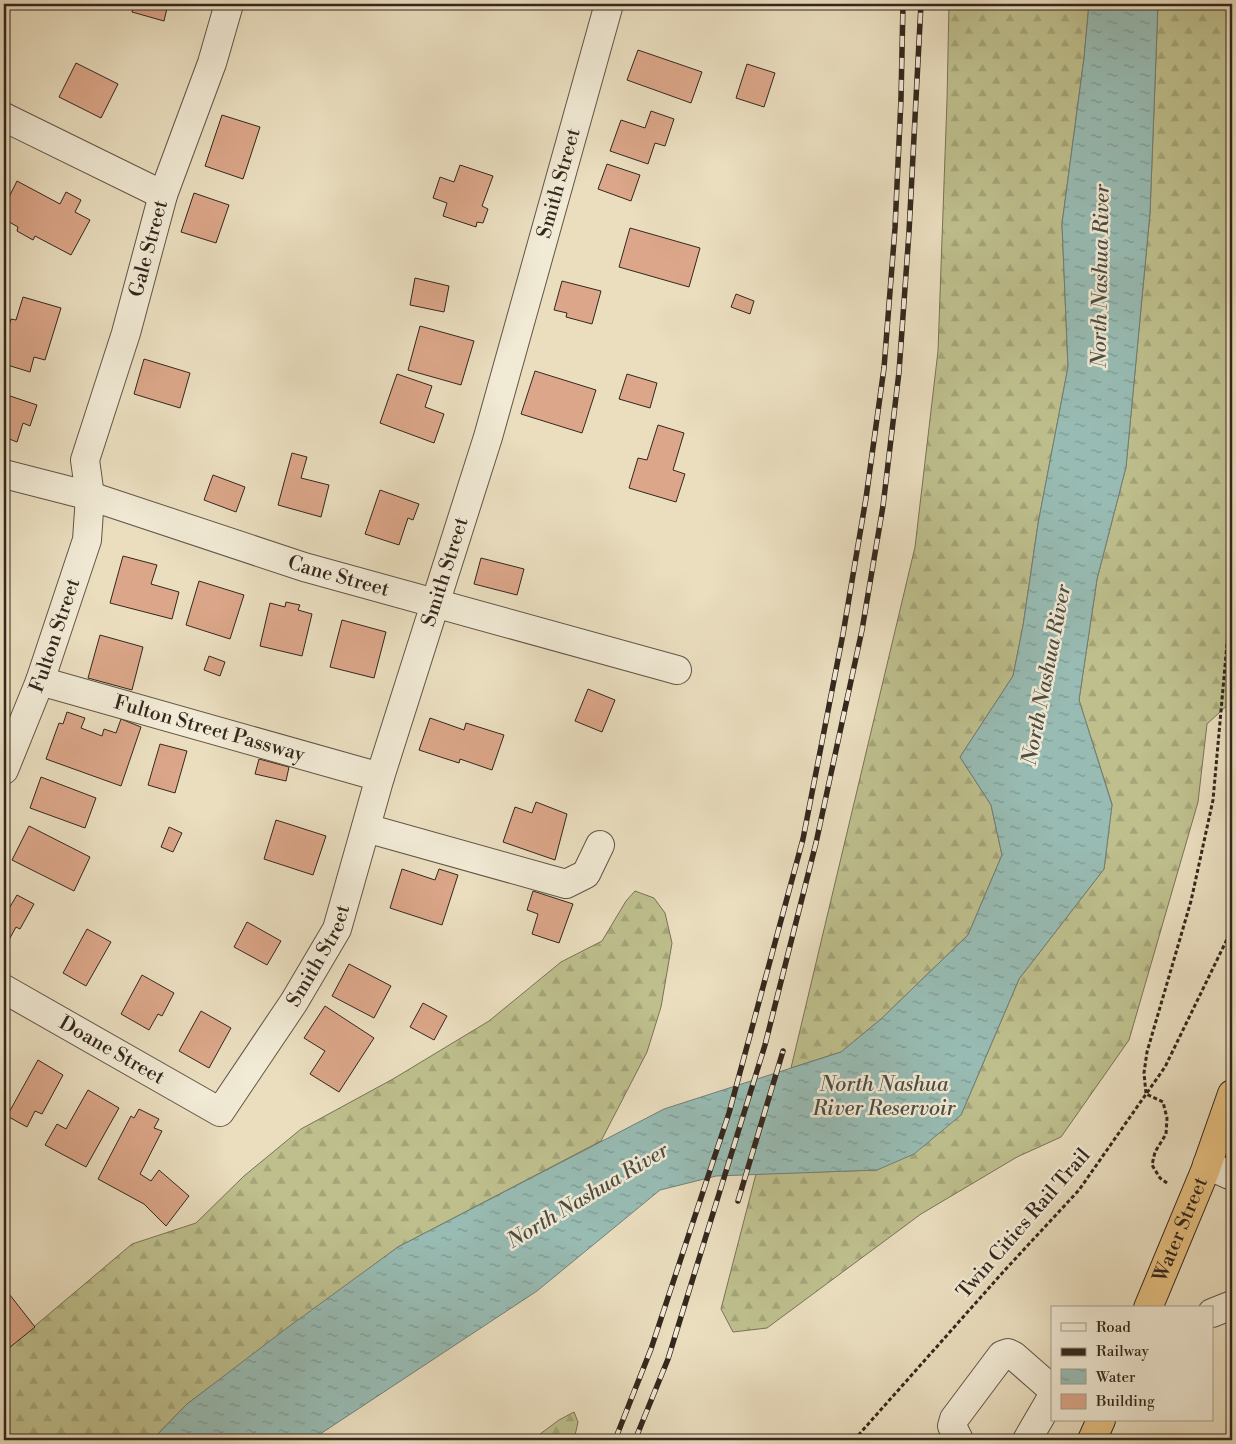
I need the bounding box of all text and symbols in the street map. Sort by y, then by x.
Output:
street label: Smith Street [532,125,586,241]
water label: North Nashua River [1086,183,1116,369]
street label: Gale Street [124,197,174,300]
street label: Smith Street [416,514,474,630]
street label: Cane Street [284,550,392,602]
street label: Fulton Street [24,575,86,696]
water label: North Nashua River [1017,581,1077,769]
street label: Fulton Street Passway [111,690,308,768]
street label: Smith Street [281,902,356,1012]
street label: Doane Street [55,1010,169,1090]
water label: North Nashua River Reservoir [812,1072,956,1122]
water label: North Nashua River [502,1137,674,1255]
street label: Twin Cities Rail Trail [952,1144,1096,1304]
street label: Water Street [1147,1173,1214,1287]
legend [1051,1306,1214,1422]
text: Road [1096,1318,1131,1337]
text: Railway [1096,1342,1150,1361]
text: Water [1095,1368,1136,1387]
text: Building [1095,1392,1155,1411]

